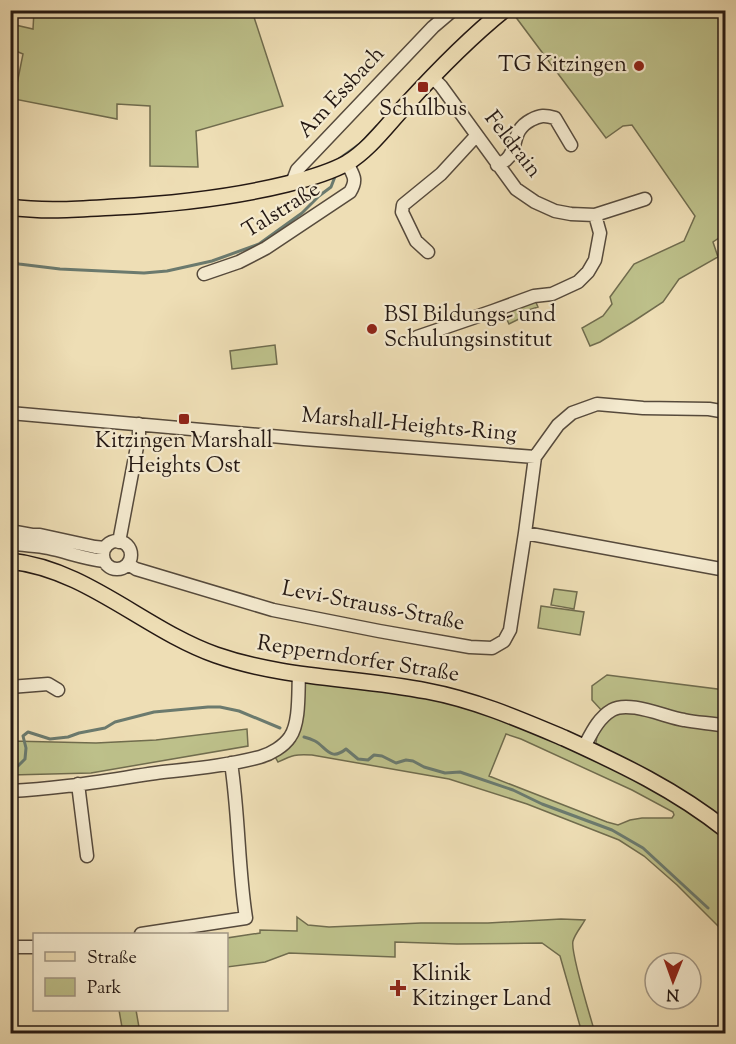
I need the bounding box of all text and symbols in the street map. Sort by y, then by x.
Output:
street label: Am Essbach [291,40,393,146]
place label: TG Kitzingen [498,50,627,82]
marker: TG Kitzingen [632,59,646,73]
marker: Schulbus [416,80,430,94]
place label: Schulbus [379,94,467,126]
street label: Feldrain [475,105,549,185]
street label: Talstraße [237,175,327,247]
place label: BSI Bildungs- und Schulungsinstitut [384,300,556,357]
marker: BSI Bildungs- und Schulungsinstitut [365,322,379,336]
street label: Marshall-Heights-Ring [300,401,518,451]
marker: Kitzingen Marshall Heights Ost [177,412,191,426]
place label: Kitzingen Marshall Heights Ost [95,426,273,483]
street label: Levi-Strauss-Straße [279,574,467,640]
street label: Repperndorfer Straße [255,628,461,692]
legend [33,933,228,1011]
text: Straße [87,946,137,972]
north arrow [643,951,703,1011]
place label: Klinik Kitzinger Land [412,959,551,1016]
text: Park [87,976,122,1002]
marker: Klinik Kitzinger Land [389,979,407,997]
text: N [666,982,679,1005]

